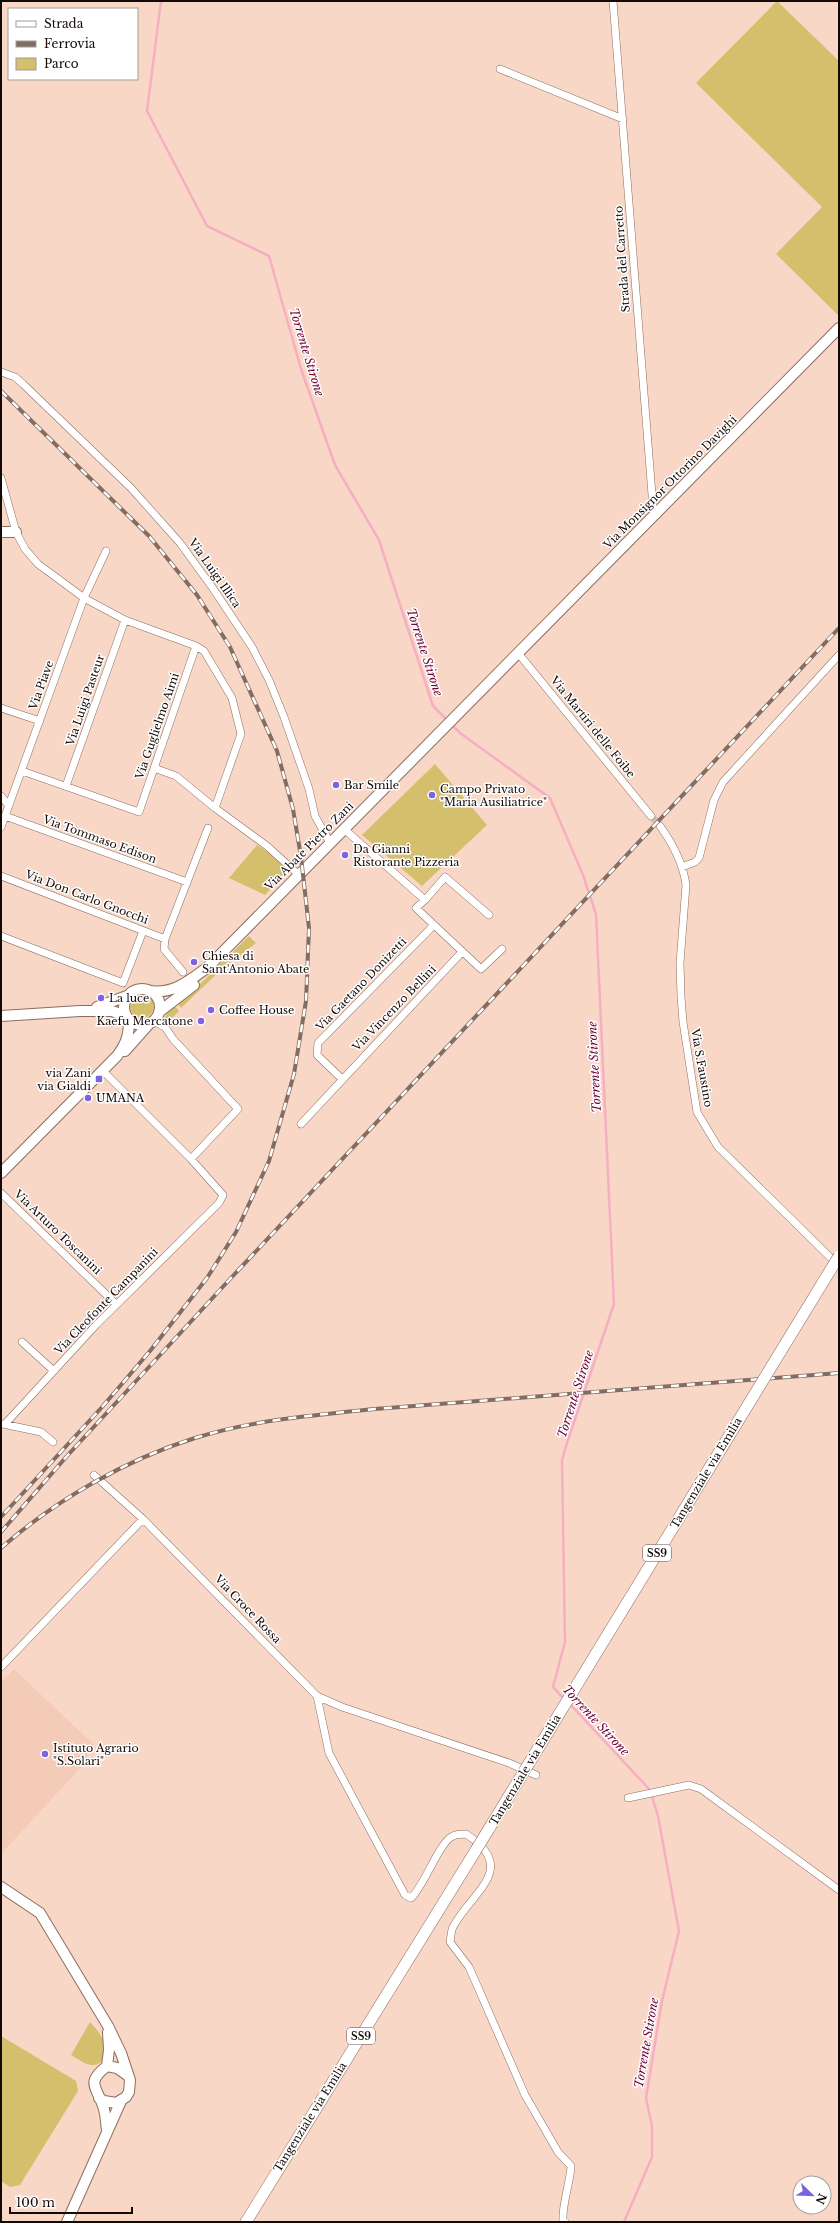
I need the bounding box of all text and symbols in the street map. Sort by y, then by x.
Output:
legend [8,8,138,80]
text: Strada [44,16,84,31]
text: Ferrovia [44,36,96,51]
text: Parco [44,56,79,71]
street label: Strada del Carretto [611,205,633,313]
water label: Torrente Stirone [286,306,328,398]
street label: Via Monsignor Ottorino Davighi [600,412,740,552]
street label: Via Luigi Illica [185,535,245,611]
water label: Torrente Stirone [404,606,446,698]
street label: Via Luigi Pasteur [62,652,107,748]
street label: Via Piave [25,658,56,712]
street label: Via Guglielmo Aimi [132,671,182,782]
street label: Via Martiri delle Foibe [547,673,638,781]
place label: Bar Smile [344,778,399,792]
marker: Bar Smile [331,780,341,790]
place label: Campo Privato "Maria Ausiliatrice" [440,782,547,809]
marker: Campo Privato "Maria Ausiliatrice" [427,790,437,800]
street label: Via Abate Pietro Zani [261,799,356,894]
street label: Via Tommaso Edison [40,812,159,866]
place label: Da Gianni Ristorante Pizzeria [353,842,460,869]
marker: Da Gianni Ristorante Pizzeria [340,850,350,860]
street label: Via Don Carlo Gnocchi [23,867,151,927]
street label: Via Gaetano Donizetti [312,934,409,1034]
place label: Chiesa di Sant'Antonio Abate [202,949,309,976]
marker: Chiesa di Sant'Antonio Abate [189,957,199,967]
street label: Via Vincenzo Bellini [349,962,439,1055]
place label: La luce [109,991,149,1005]
marker: La luce [96,993,106,1003]
place label: Coffee House [219,1003,294,1017]
marker: Coffee House [206,1005,216,1015]
place label: Kaefu Mercatone [97,1014,193,1028]
marker: Kaefu Mercatone [196,1016,206,1026]
water label: Torrente Stirone [584,1020,604,1113]
street label: Via S.Faustino [688,1027,716,1108]
place label: via Zani via Gialdi [37,1066,91,1093]
marker: via Zani via Gialdi [94,1074,104,1084]
place label: UMANA [96,1091,145,1105]
marker: UMANA [83,1093,93,1103]
street label: Via Arturo Toscanini [11,1186,105,1277]
street label: Via Cleofonte Campanini [51,1245,161,1358]
water label: Torrente Stirone [554,1348,596,1440]
street label: Tangenziale via Emilia [667,1414,745,1531]
road number: SS9 [643,1545,671,1561]
street label: Via Croce Rossa [211,1571,285,1647]
water label: Torrente Stirone [559,1681,633,1759]
street label: Tangenziale via Emilia [486,1711,564,1828]
place label: Istituto Agrario "S.Solari" [53,1741,139,1768]
marker: Istituto Agrario "S.Solari" [40,1749,50,1759]
water label: Torrente Stirone [631,1996,661,2089]
road number: SS9 [347,2028,375,2044]
street label: Tangenziale via Emilia [270,2059,350,2175]
north arrow [792,2175,832,2215]
scale bar [10,2189,132,2215]
text: N [812,2191,830,2207]
text: 100 m [16,2195,55,2210]

